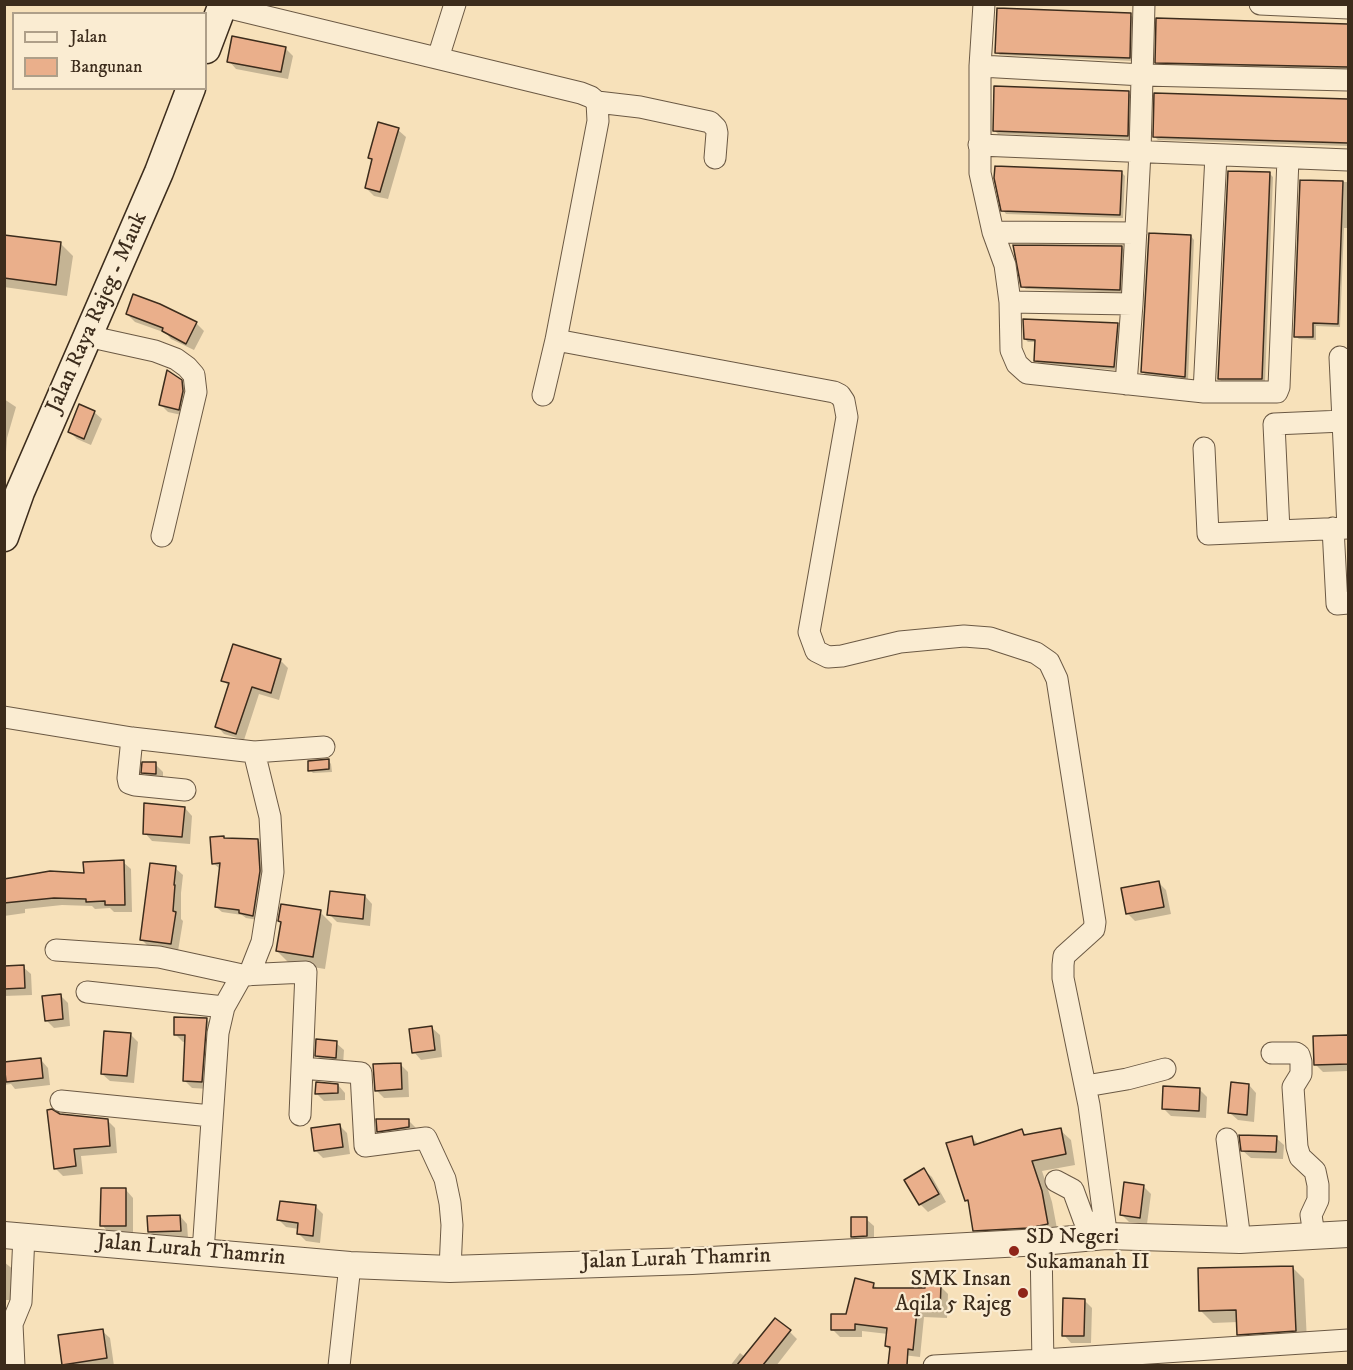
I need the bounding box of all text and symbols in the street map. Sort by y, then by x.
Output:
legend [12,12,207,90]
text: Jalan [70,26,107,48]
text: Bangunan [70,56,142,78]
street label: Jalan Raya Rajeg - Mauk [42,209,154,417]
place label: SD Negeri Sukamanah II [1026,1225,1150,1276]
street label: Jalan Lurah Thamrin [95,1230,287,1272]
street label: Jalan Lurah Thamrin [581,1244,771,1276]
marker: SD Negeri Sukamanah II [1007,1244,1021,1258]
place label: SMK Insan Aqila 5 Rajeg [895,1267,1011,1318]
marker: SMK Insan Aqila 5 Rajeg [1016,1286,1030,1300]

